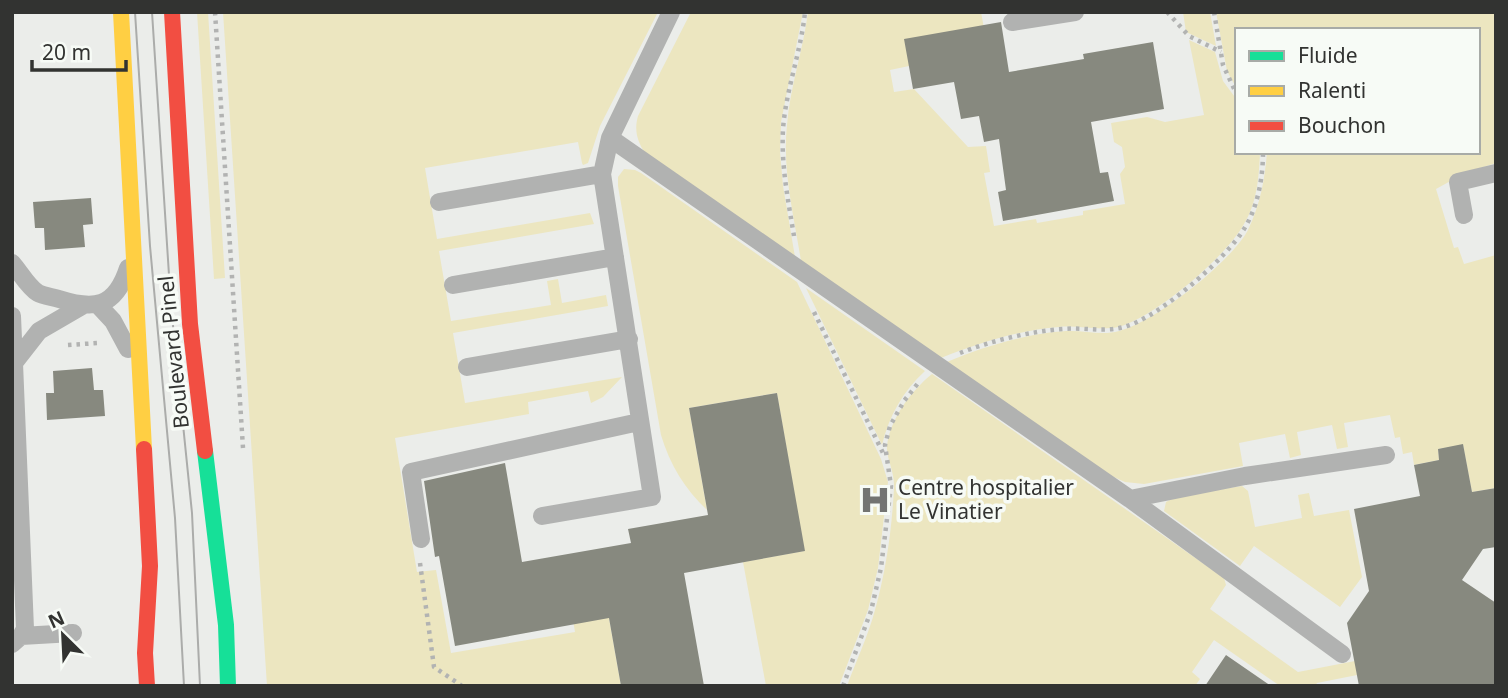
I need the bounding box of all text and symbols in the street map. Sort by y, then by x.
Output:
scale bar [32,28,126,72]
legend [1235,28,1480,154]
text: 20 m [42,38,91,66]
text: Fluide [1298,41,1357,69]
text: Ralenti [1298,76,1366,104]
text: Bouchon [1298,111,1386,139]
street label: Boulevard Pinel [151,274,195,430]
place label: Centre hospitalier Le Vinatier [898,473,1074,525]
hospital icon: Centre hospitalier Le Vinatier [858,483,892,517]
north arrow [28,600,98,670]
text: N [44,604,68,634]

